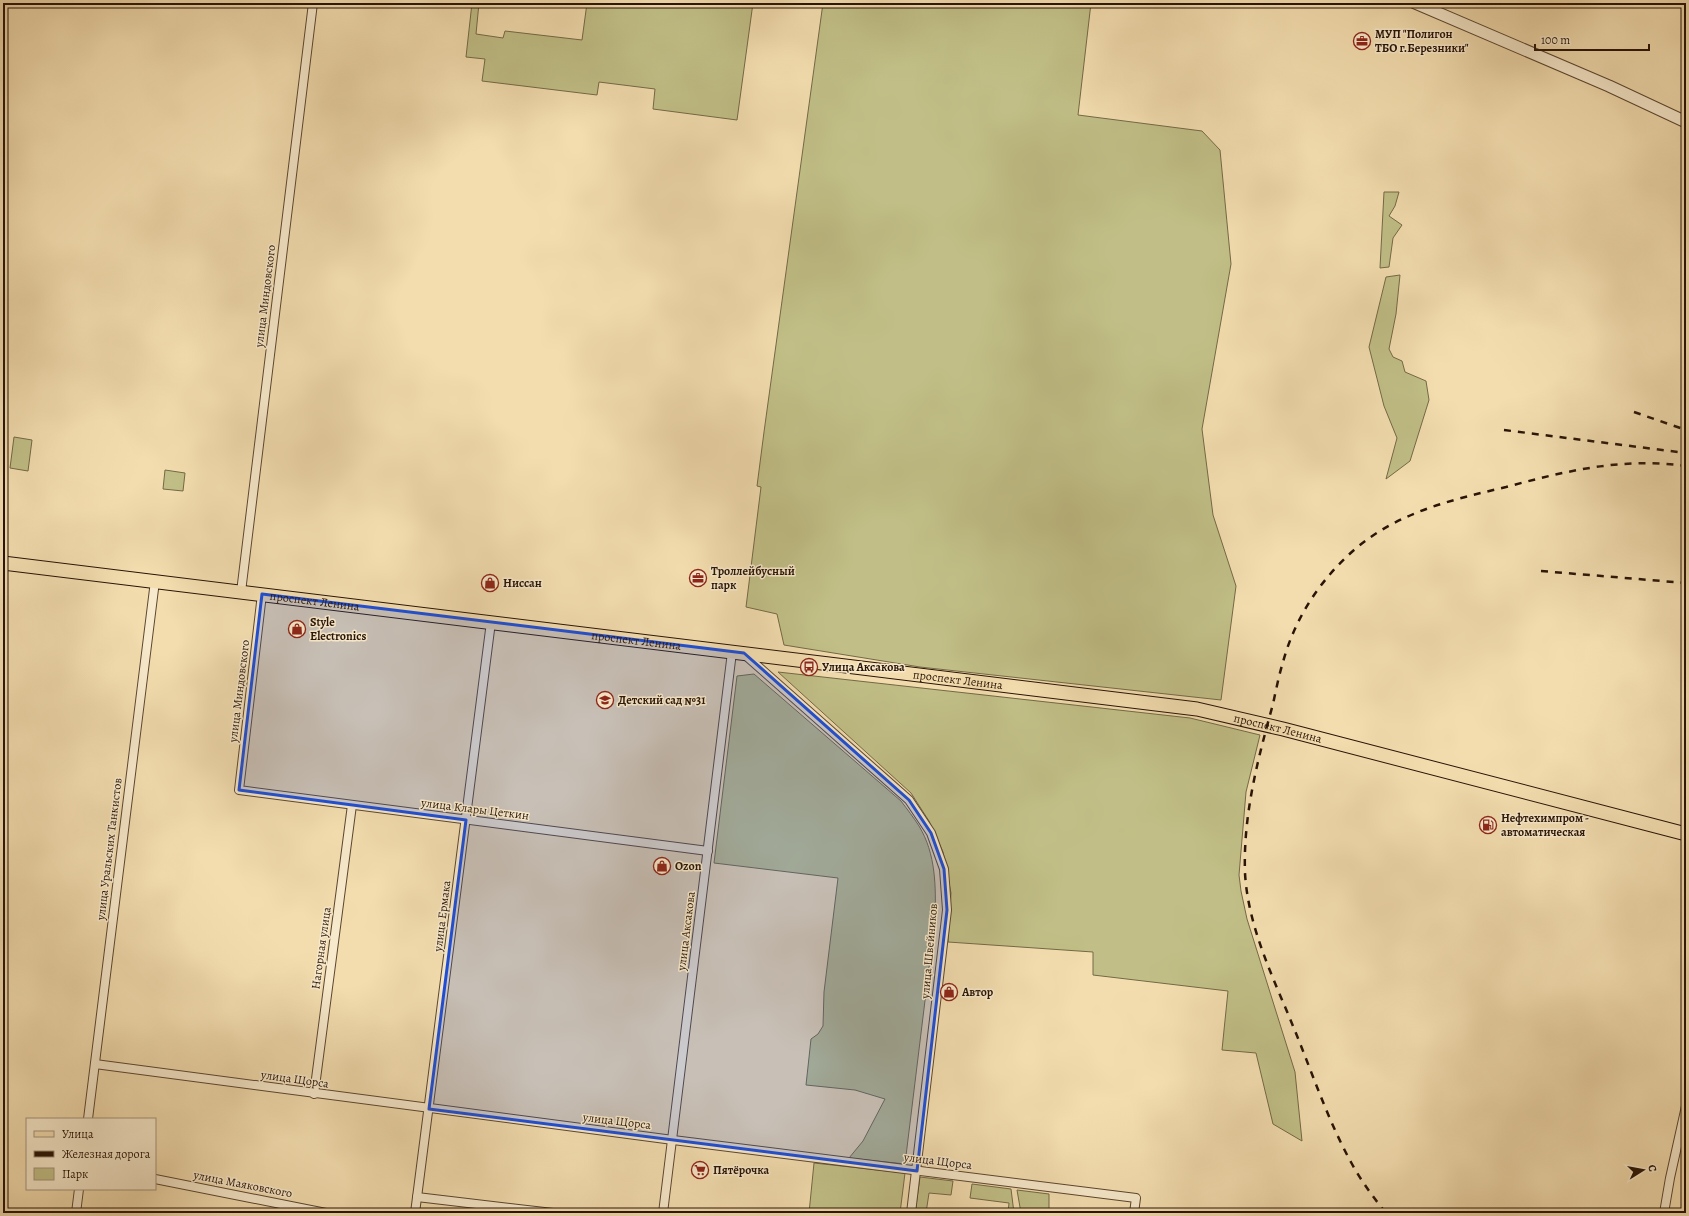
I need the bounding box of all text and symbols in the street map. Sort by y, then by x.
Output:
place label: МУП "Полигон ТБО г.Березники" [1375,26,1469,56]
scale bar [1535,26,1649,52]
office icon: МУП "Полигон ТБО г.Березники" [1352,31,1372,51]
text: 100 m [1541,32,1570,48]
street label: улица Миндовского [251,244,279,349]
place label: Троллейбусный парк [711,563,795,593]
office icon: Троллейбусный парк [688,568,708,588]
shop icon: Ниссан [480,573,500,593]
place label: Ниссан [503,575,542,591]
street label: проспект Ленина [269,588,361,615]
place label: Style Electronics [310,614,366,644]
shop icon: Style Electronics [287,619,307,639]
street label: проспект Ленина [590,627,683,654]
street label: улица Миндовского [225,639,253,744]
bus stop icon: Улица Аксакова [799,657,819,677]
place label: Улица Аксакова [822,659,905,675]
street label: проспект Ленина [912,666,1004,693]
school or university icon: Детский сад №31 [595,690,615,710]
place label: Детский сад №31 [618,692,706,708]
street label: проспект Ленина [1232,710,1324,747]
street label: улица Уральских Танкистов [92,777,126,922]
street label: улица Клары Цеткин [419,794,530,824]
place label: Нефтехимпром - автоматическая [1501,810,1589,840]
fuel station icon: Нефтехимпром - автоматическая [1478,815,1498,835]
shop icon: Ozon [652,856,672,876]
place label: Ozon [675,858,702,874]
street label: улица Ермака [430,879,454,953]
street label: улица Аксакова [673,890,699,973]
street label: улица Швейников [917,902,941,1000]
street label: Нагорная улица [307,905,335,990]
shop icon: Автор [939,982,959,1002]
place label: Автор [961,984,994,1000]
street label: улица Щорса [259,1066,330,1092]
street label: улица Щорса [581,1109,652,1133]
legend [26,1118,156,1190]
text: Улица [62,1126,94,1142]
text: Железная дорога [62,1146,151,1162]
street label: улица Щорса [902,1149,973,1173]
north arrow [1623,1150,1663,1190]
supermarket icon: Пятёрочка [690,1160,710,1180]
place label: Пятёрочка [713,1162,770,1178]
text: С [1644,1163,1660,1173]
text: Парк [62,1166,88,1182]
street label: улица Маяковского [191,1166,294,1201]

